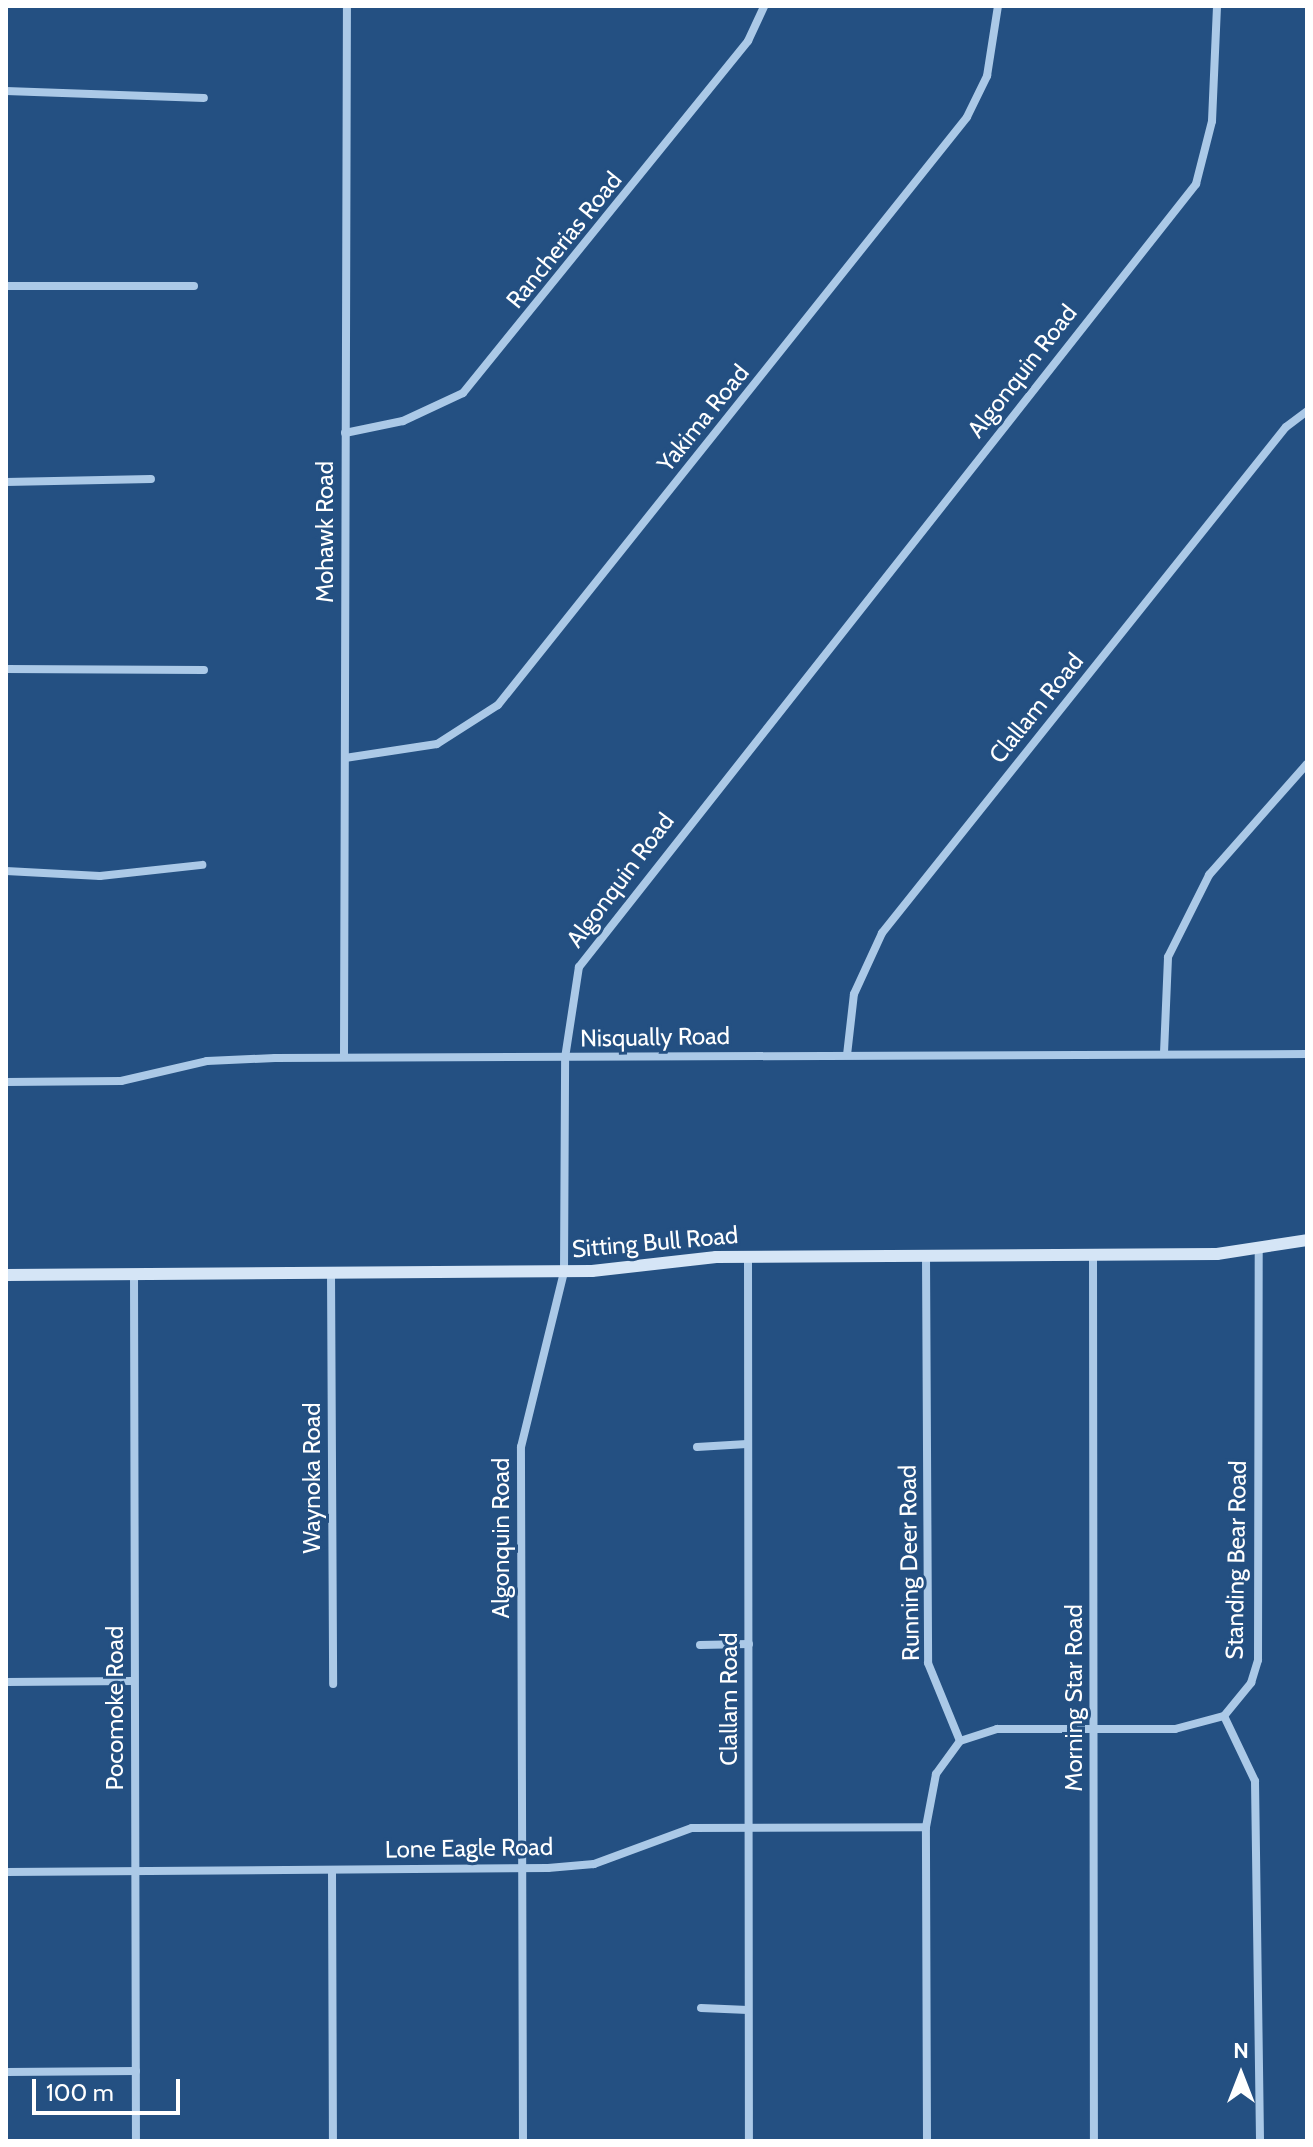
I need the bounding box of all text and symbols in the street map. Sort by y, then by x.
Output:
street label: Rancherias Road [500,166,628,314]
street label: Algonquin Road [961,299,1083,443]
street label: Yakima Road [651,359,755,477]
street label: Mohawk Road [311,461,339,603]
street label: Clallam Road [983,647,1089,769]
street label: Algonquin Road [560,807,680,953]
street label: Nisqually Road [580,1021,730,1053]
street label: Sitting Bull Road [571,1220,739,1264]
street label: Waynoka Road [298,1402,326,1554]
street label: Algonquin Road [487,1458,515,1618]
street label: Standing Bear Road [1220,1460,1252,1660]
street label: Running Deer Road [893,1465,925,1661]
street label: Morning Star Road [1060,1604,1088,1792]
street label: Pocomoke Road [101,1626,129,1790]
street label: Clallam Road [715,1632,743,1766]
street label: Lone Eagle Road [385,1832,553,1864]
north arrow [1201,2035,1281,2115]
text: N [1233,2037,1249,2064]
scale bar [36,2063,184,2113]
text: 100 m [46,2078,114,2107]

